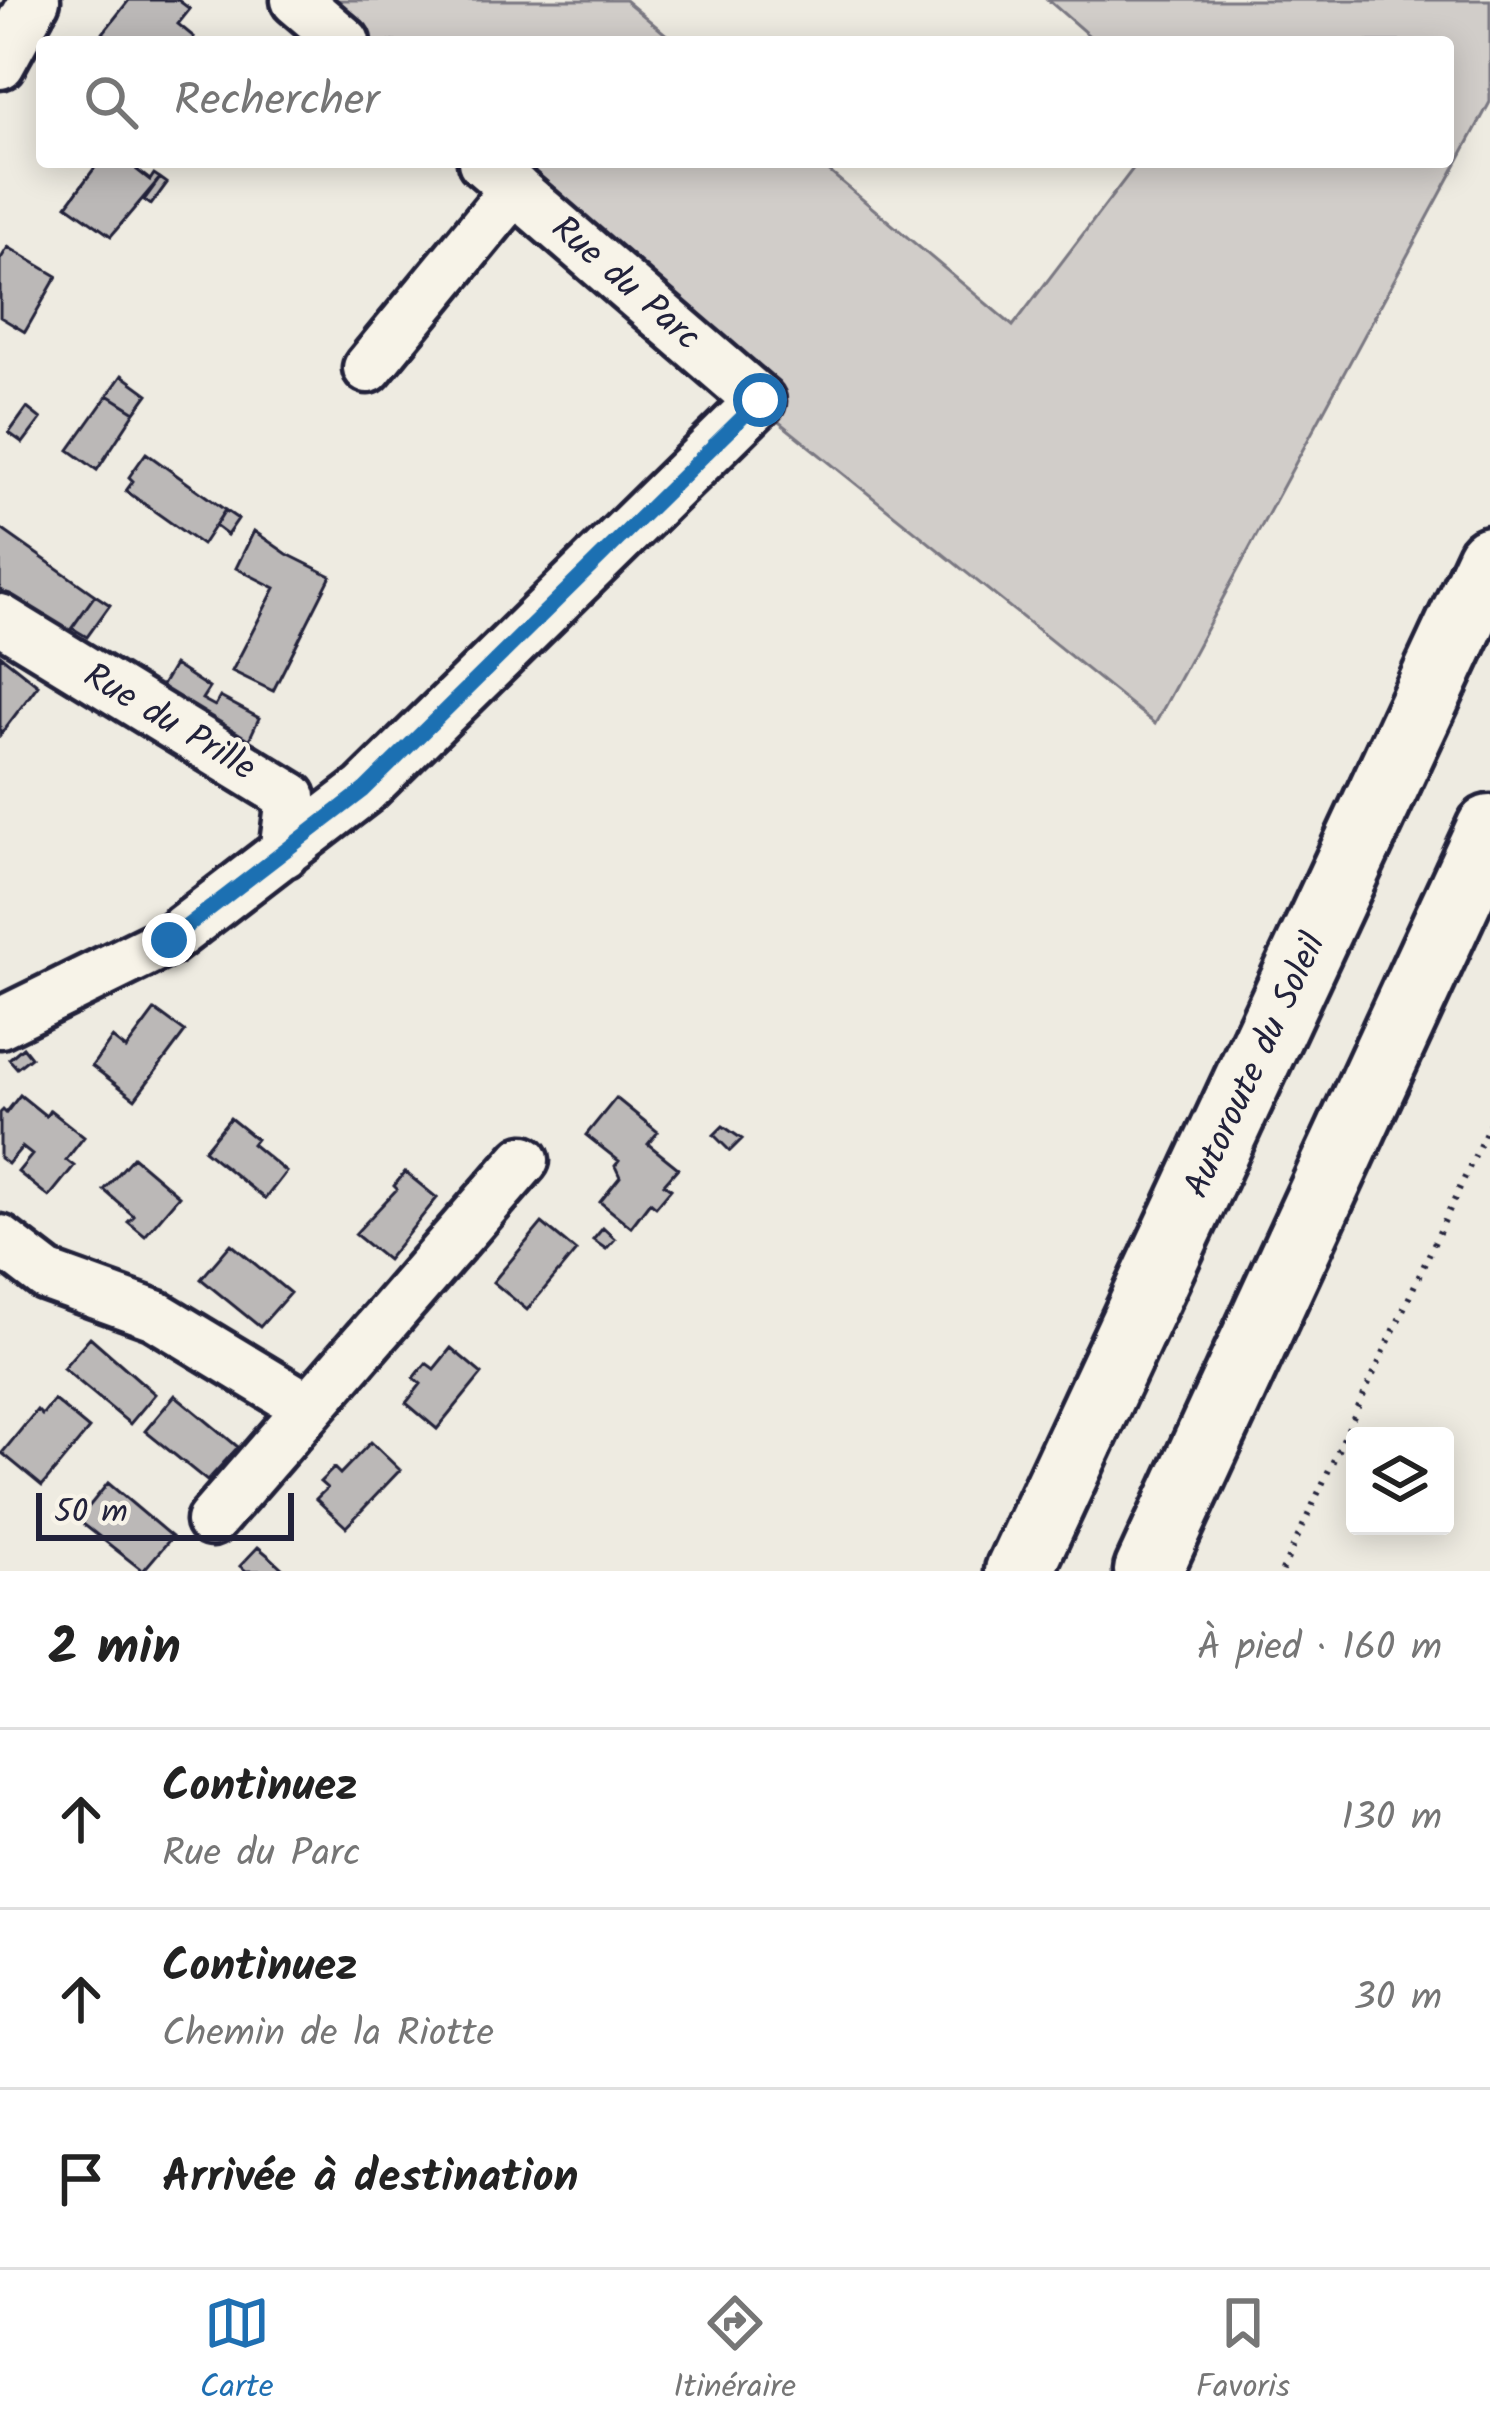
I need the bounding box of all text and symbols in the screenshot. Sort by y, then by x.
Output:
search box [36,36,1454,168]
text: Rechercher [174,66,379,138]
icon: search [78,69,144,135]
street label: Rue du Parc [537,202,713,366]
route start [733,373,787,427]
street label: Rue du Prille [72,649,266,797]
route end [142,913,196,967]
street label: Autoroute du Soleil [1170,924,1343,1208]
map controls [1346,1427,1454,1535]
button: layers [1346,1427,1454,1535]
scale bar [36,1487,294,1540]
text: 50 m [54,1487,128,1540]
text: 2 min [48,1609,181,1690]
text: À pied · 160 m [1197,1618,1442,1680]
text: Continuez [162,1752,358,1824]
icon: ahead [48,1786,114,1852]
text: 130 m [1341,1788,1442,1850]
text: Rue du Parc [162,1824,360,1886]
text: Continuez [162,1932,358,2004]
icon: ahead [48,1966,114,2032]
text: 30 m [1354,1968,1442,2030]
text: Chemin de la Riotte [162,2004,494,2066]
text: Arrivée à destination [162,2143,579,2215]
icon: arrive [48,2146,114,2212]
tab: Carte [200,2290,274,2415]
tab: Itinéraire [673,2290,796,2415]
tab: Favoris [1196,2290,1290,2415]

